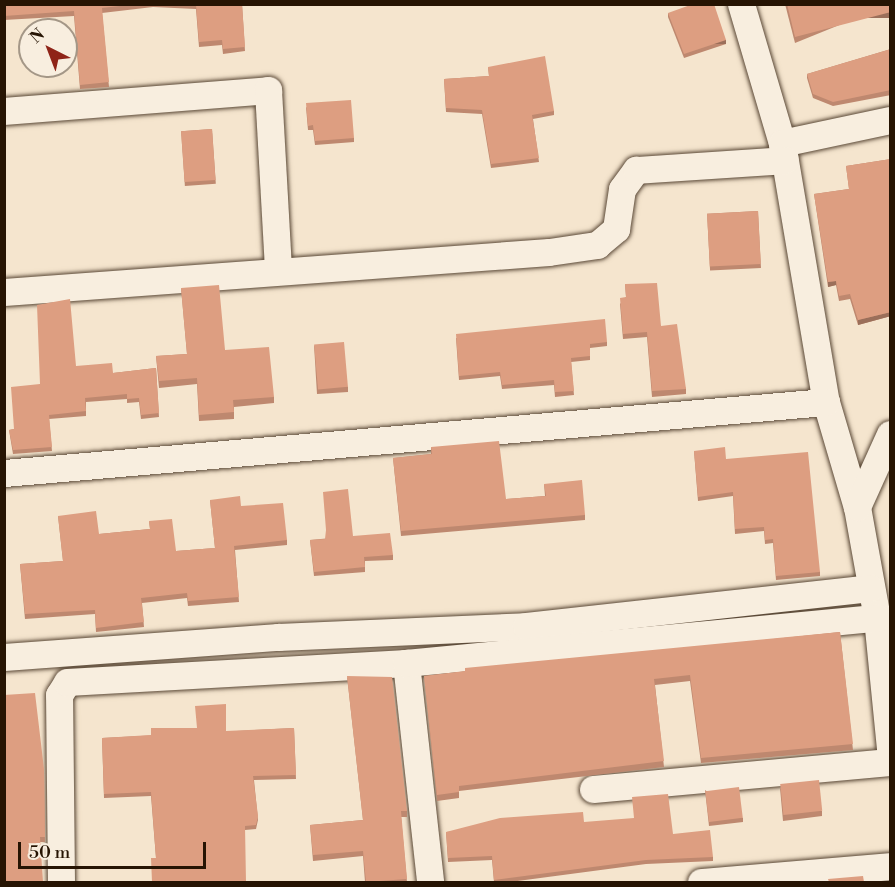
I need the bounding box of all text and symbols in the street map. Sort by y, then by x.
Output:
north arrow [18,18,78,78]
text: N [26,24,49,48]
scale bar [21,830,208,868]
text: 50 m [29,841,70,864]

